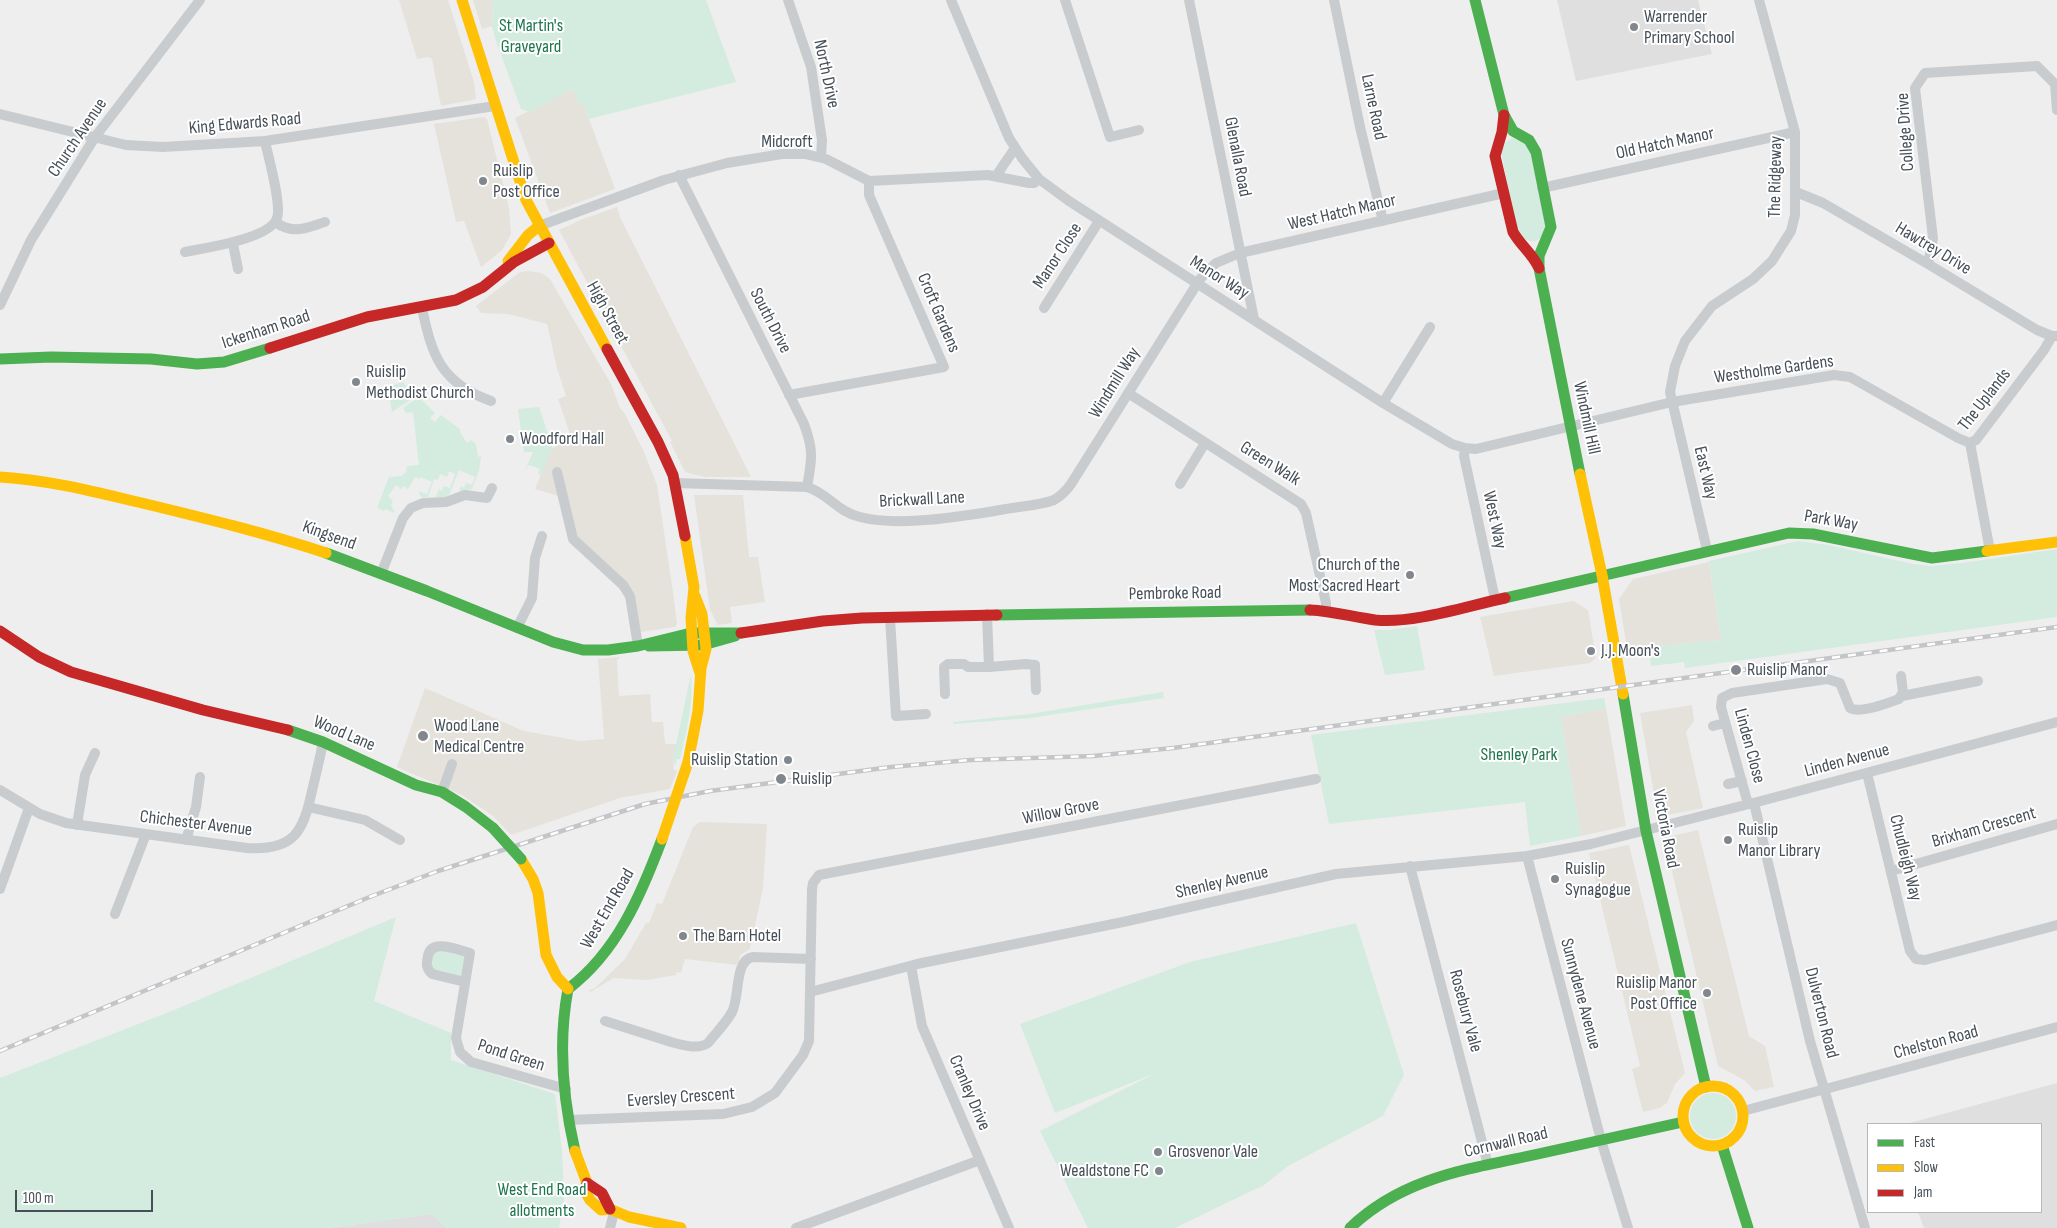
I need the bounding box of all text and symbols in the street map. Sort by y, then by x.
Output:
place label: Warrender Primary School [1644,6,1735,48]
park label: St Martin's Graveyard [499,15,563,58]
marker: Warrender Primary School [1628,21,1640,33]
street label: North Drive [808,38,844,110]
street label: Larne Road [1356,72,1390,142]
street label: College Drive [1892,92,1920,172]
street label: Church Avenue [44,94,112,182]
street label: King Edwards Road [188,108,302,140]
street label: Glenalla Road [1219,115,1255,199]
street label: Old Hatch Manor [1614,123,1716,165]
street label: Midcroft [761,131,813,153]
street label: The Ridgeway [1764,136,1788,218]
place label: Ruislip Post Office [493,160,560,202]
marker: Ruislip Post Office [477,175,489,187]
street label: West Hatch Manor [1286,190,1398,236]
street label: Hawtrey Drive [1891,218,1975,280]
street label: Manor Close [1029,219,1087,293]
street label: Manor Way [1185,251,1253,305]
street label: Croft Gardens [912,270,964,356]
street label: High Street [581,278,633,348]
street label: South Drive [744,285,796,357]
street label: Ickenham Road [219,306,313,354]
street label: Windmill Way [1085,343,1145,423]
street label: Westholme Gardens [1713,351,1835,389]
place label: Ruislip Methodist Church [366,361,474,404]
street label: The Uplands [1954,364,2016,436]
marker: Ruislip Methodist Church [350,376,362,388]
street label: Windmill Hill [1568,380,1604,456]
place label: Woodford Hall [520,428,604,450]
marker: Woodford Hall [504,433,516,445]
street label: Green Walk [1236,437,1304,491]
street label: East Way [1688,444,1722,502]
street label: Brickwall Lane [879,487,965,513]
street label: West Way [1477,489,1511,551]
street label: Park Way [1802,506,1860,536]
street label: Kingsend [299,516,359,556]
place label: Church of the Most Sacred Heart [1289,554,1400,596]
marker: Church of the Most Sacred Heart [1404,569,1416,581]
street label: Pembroke Road [1128,582,1222,606]
place label: J.J. Moon's [1601,640,1660,662]
marker: J.J. Moon's [1585,645,1597,657]
place label: Ruislip Manor [1747,659,1828,681]
marker: Ruislip Manor [1729,663,1743,677]
street label: Linden Close [1729,706,1769,786]
street label: Wood Lane [310,711,378,757]
place label: Wood Lane Medical Centre [434,715,524,758]
marker: Wood Lane Medical Centre [416,729,430,743]
street label: Linden Avenue [1802,739,1892,783]
park label: Shenley Park [1481,744,1557,766]
place label: Ruislip Station [691,749,778,771]
marker: Ruislip Station [782,754,794,766]
place label: Ruislip [792,768,832,790]
marker: Ruislip [774,772,788,786]
street label: Victoria Road [1647,788,1683,870]
street label: Willow Grove [1021,794,1101,830]
street label: Brixham Crescent [1929,803,2039,853]
street label: Chichester Avenue [139,806,253,842]
street label: Chudleigh Way [1884,813,1926,903]
place label: Ruislip Manor Library [1738,819,1820,862]
marker: Ruislip Manor Library [1722,834,1734,846]
place label: Ruislip Synagogue [1565,858,1631,901]
street label: Shenley Avenue [1173,862,1271,904]
street label: West End Road [576,865,640,953]
marker: Ruislip Synagogue [1549,873,1561,885]
place label: The Barn Hotel [693,925,781,947]
marker: The Barn Hotel [677,930,689,942]
street label: Sunnydene Avenue [1555,936,1605,1052]
street label: Dulverton Road [1799,965,1843,1061]
street label: Rosebury Vale [1444,967,1486,1055]
place label: Ruislip Manor Post Office [1616,972,1697,1014]
marker: Ruislip Manor Post Office [1701,987,1713,999]
street label: Chelston Road [1891,1021,1981,1065]
street label: Pond Green [475,1035,547,1077]
street label: Cranley Drive [943,1052,995,1134]
street label: Eversley Crescent [626,1083,736,1113]
street label: Cornwall Road [1462,1123,1550,1163]
legend [1867,1123,2042,1213]
text: Fast [1914,1133,1935,1152]
place label: Grosvenor Vale [1168,1141,1258,1163]
marker: Grosvenor Vale [1152,1146,1164,1158]
text: Slow [1914,1158,1938,1177]
place label: Wealdstone FC [1060,1160,1149,1182]
marker: Wealdstone FC [1153,1165,1165,1177]
park label: West End Road allotments [498,1179,586,1222]
scale bar [18,1180,155,1212]
text: Jam [1914,1183,1932,1202]
text: 100 m [23,1189,54,1208]

